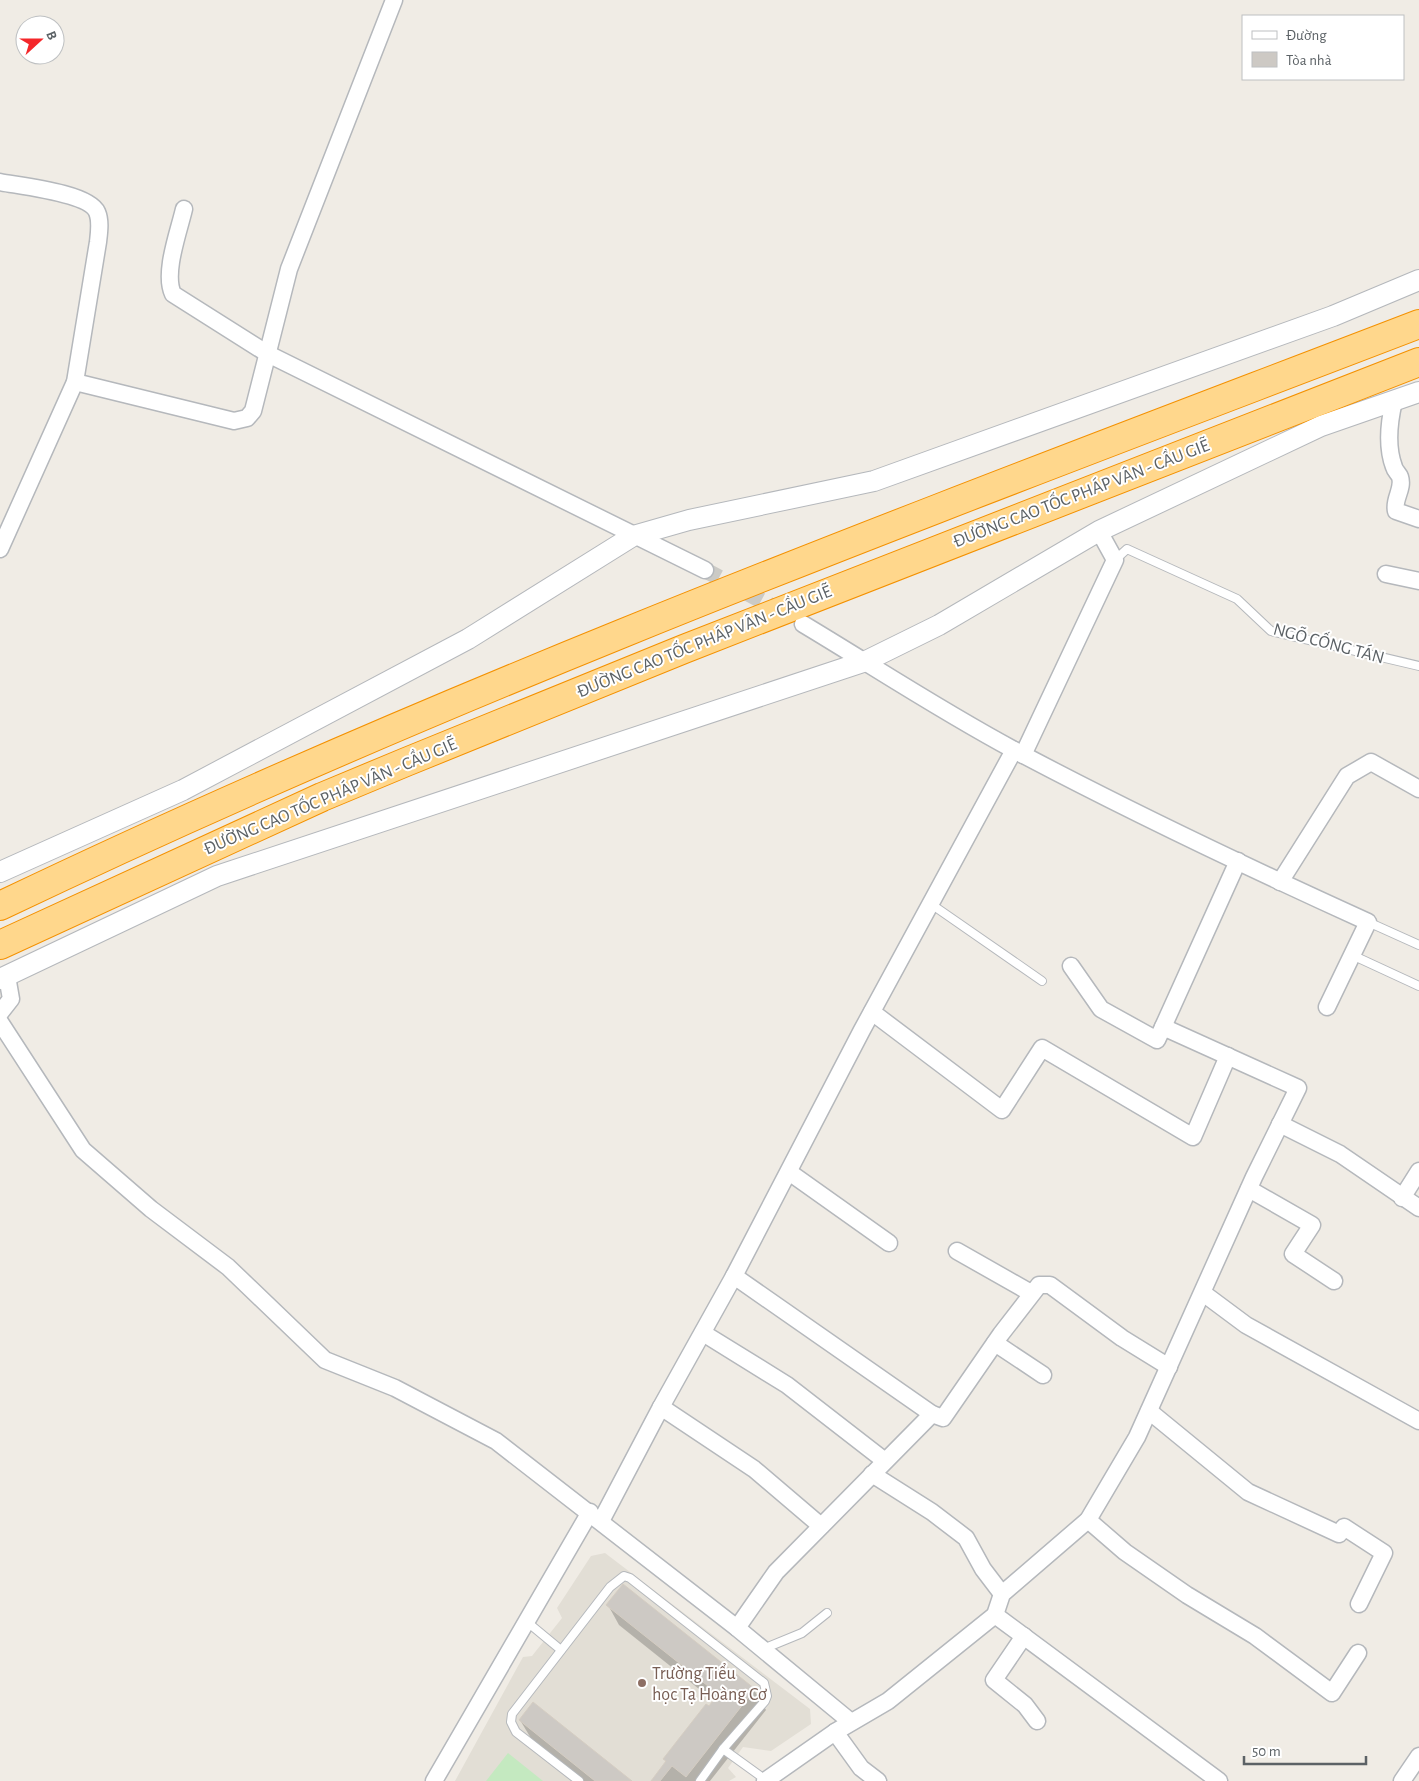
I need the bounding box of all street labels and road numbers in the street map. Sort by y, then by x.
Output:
street label: ĐƯỜNG CAO TỐC PHÁP VÂN - CẦU GIẼ [949,432,1212,551]
street label: ĐƯỜNG CAO TỐC PHÁP VÂN - CẦU GIẼ [573,578,835,701]
street label: NGÕ CỐNG TÁN [1271,616,1388,667]
street label: ĐƯỜNG CAO TỐC PHÁP VÂN - CẦU GIẼ [199,731,460,859]

